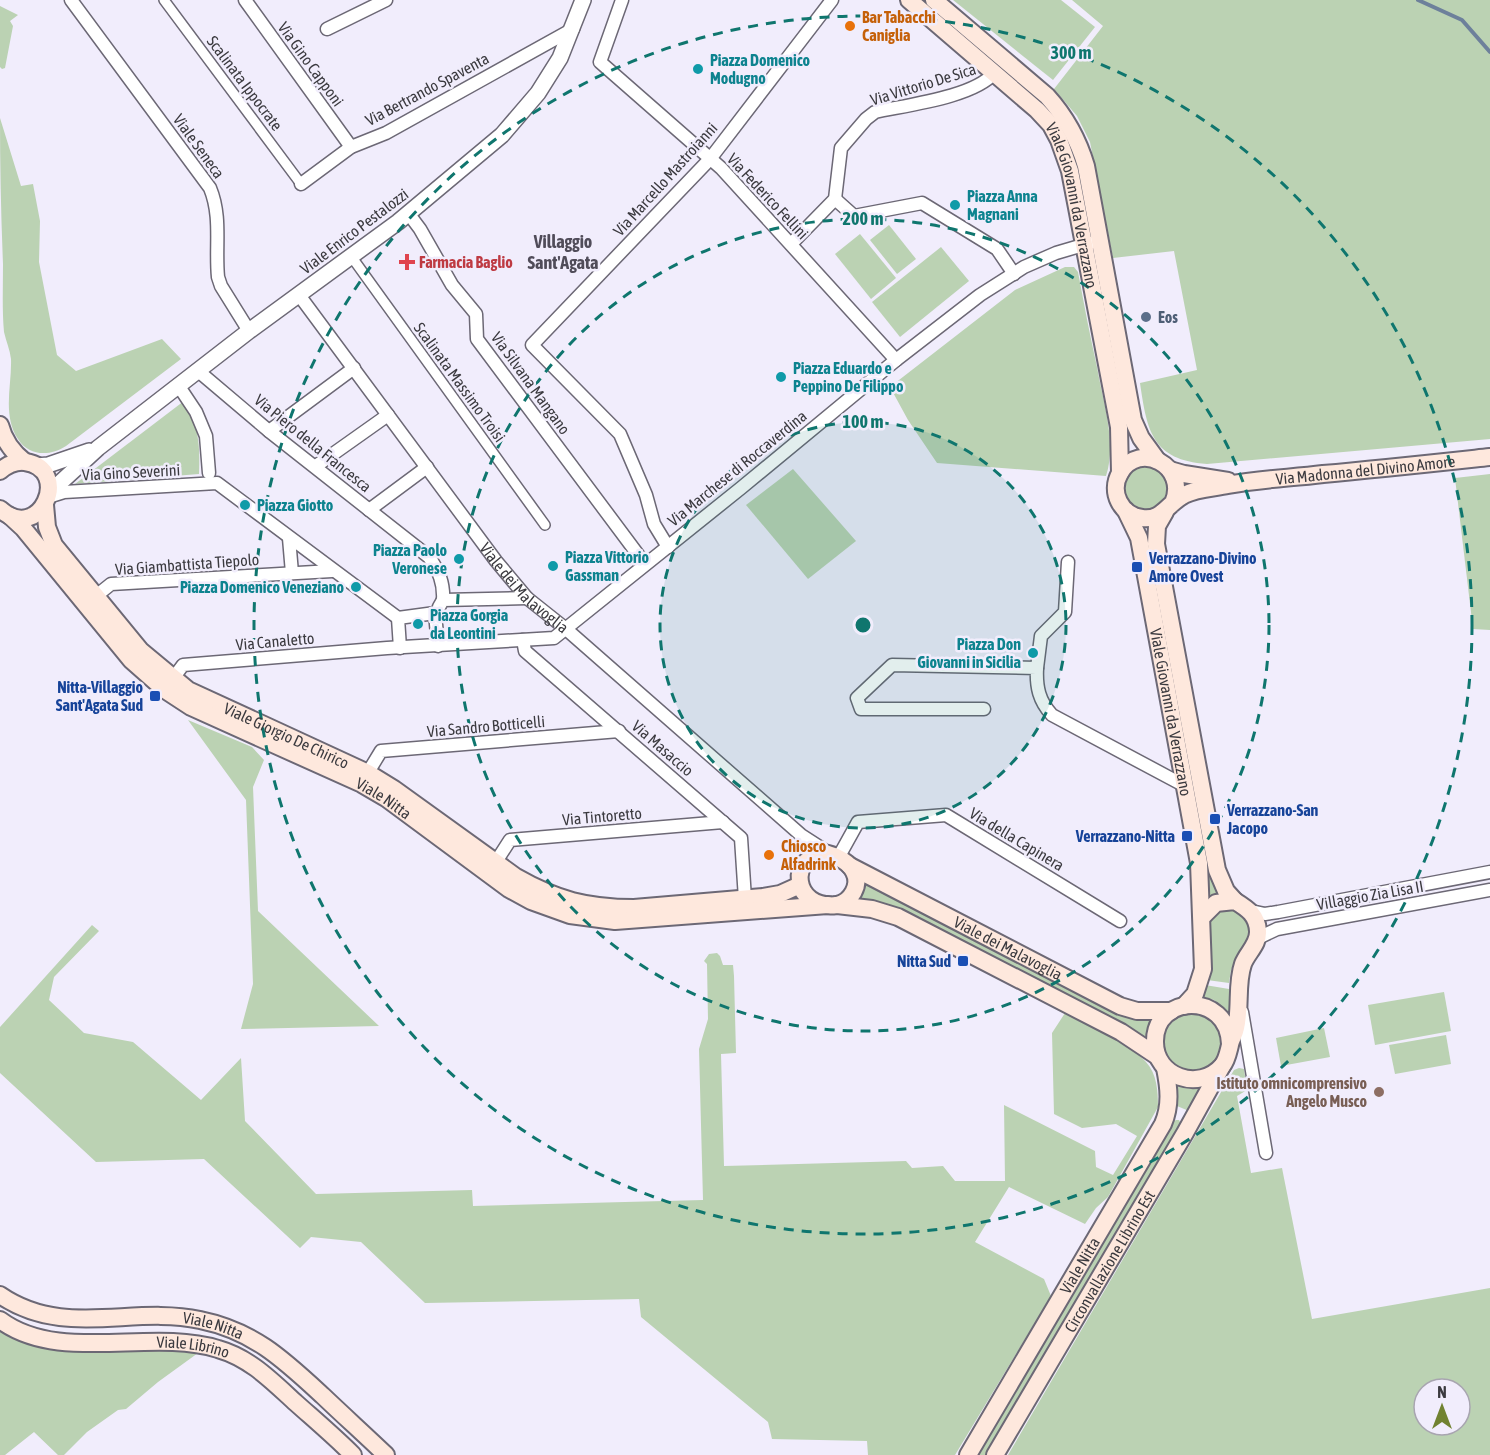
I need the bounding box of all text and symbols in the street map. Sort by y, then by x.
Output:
place label: Bar Tabacchi Caniglia [862,8,936,44]
street label: Via Gino Capponi [274,18,348,110]
marker: Bar Tabacchi Caniglia [843,19,857,33]
street label: Scalinata Ippocrate [203,32,286,134]
text: 300 m [1051,42,1091,63]
street label: Via Bertrando Spaventa [362,49,492,130]
place label: Piazza Domenico Modugno [710,51,811,87]
street label: Via Vittorio De Sica [868,59,978,109]
marker: Piazza Domenico Modugno [691,62,705,76]
street label: Viale Seneca [170,110,228,182]
street label: Via Marcello Mastroianni [609,119,721,239]
street label: Viale Giovanni da Verrazzano [1042,120,1101,289]
street label: Via Federico Fellini [724,150,812,242]
street label: Viale Enrico Pestalozzi [297,185,411,277]
place label: Piazza Anna Magnani [967,187,1038,223]
marker: Piazza Anna Magnani [948,198,962,212]
text: 200 m [843,208,883,229]
district label: Villaggio Sant'Agata [528,231,598,273]
place label: Farmacia Baglio [419,253,513,271]
marker: Farmacia Baglio [400,255,414,269]
place label: Eos [1158,308,1178,326]
marker: Eos [1139,310,1153,324]
street label: Scalinata Massimo Troisi [411,319,509,445]
street label: Via Silvana Mangano [487,328,574,438]
place label: Piazza Eduardo e Peppino De Filippo [793,359,904,395]
marker: Piazza Eduardo e Peppino De Filippo [774,370,788,384]
street label: Via Piero della Francesca [251,390,375,496]
street label: Via Marchese di Roccaverdina [664,407,810,529]
text: 100 m [843,411,883,432]
street label: Via Madonna del Divino Amore [1275,452,1456,488]
street label: Via Gino Severini [82,460,180,484]
place label: Piazza Giotto [257,496,334,514]
marker: Piazza Giotto [238,498,252,512]
street label: Viale dei Malavoglia [476,539,572,636]
place label: Piazza Paolo Veronese [373,541,447,577]
place label: Piazza Vittorio Gassman [565,548,649,584]
place label: Verrazzano-Divino Amore Ovest [1148,549,1257,585]
street label: Via Giambattista Tiepolo [114,550,260,579]
marker: Piazza Paolo Veronese [452,552,466,566]
marker: Piazza Vittorio Gassman [546,559,560,573]
marker: Verrazzano-Divino Amore Ovest [1130,560,1144,574]
place label: Piazza Domenico Veneziano [180,578,344,596]
marker: Piazza Domenico Veneziano [349,580,363,594]
place label: Piazza Gorgia da Leontini [430,606,508,642]
centre of rings [853,615,873,635]
marker: Piazza Gorgia da Leontini [411,617,425,631]
street label: Viale Giovanni da Verrazzano [1147,627,1195,797]
street label: Via Canaletto [235,629,315,653]
place label: Piazza Don Giovanni in Sicilia [917,635,1021,671]
marker: Piazza Don Giovanni in Sicilia [1026,646,1040,660]
place label: Nitta-Villaggio Sant'Agata Sud [56,678,143,714]
marker: Nitta-Villaggio Sant'Agata Sud [148,689,162,703]
street label: Viale Giorgio De Chirico [221,699,352,772]
street label: Via Sandro Botticelli [426,712,546,740]
street label: Via Masaccio [629,716,697,780]
street label: Viale Nitta [353,774,415,823]
place label: Verrazzano-San Jacopo [1226,801,1319,837]
street label: Via Tintoretto [561,804,643,828]
street label: Via della Capinera [966,804,1067,875]
marker: Verrazzano-San Jacopo [1208,812,1222,826]
place label: Verrazzano-Nitta [1075,827,1175,845]
marker: Verrazzano-Nitta [1180,829,1194,843]
place label: Chiosco Alfadrink [780,837,837,873]
marker: Chiosco Alfadrink [762,848,776,862]
street label: Villaggio Zia Lisa II [1315,877,1425,914]
street label: Viale dei Malavoglia [951,912,1065,983]
place label: Nitta Sud [897,952,951,970]
marker: Nitta Sud [956,954,970,968]
place label: Istituto omnicomprensivo Angelo Musco [1216,1074,1367,1110]
marker: Istituto omnicomprensivo Angelo Musco [1372,1085,1386,1099]
street label: Circonvallazione Librino Est [1061,1187,1158,1335]
street label: Viale Nitta [1056,1234,1103,1297]
street label: Viale Nitta [182,1308,247,1343]
street label: Viale Librino [157,1333,232,1361]
north arrow [1412,1377,1472,1437]
text: N [1437,1383,1447,1401]

